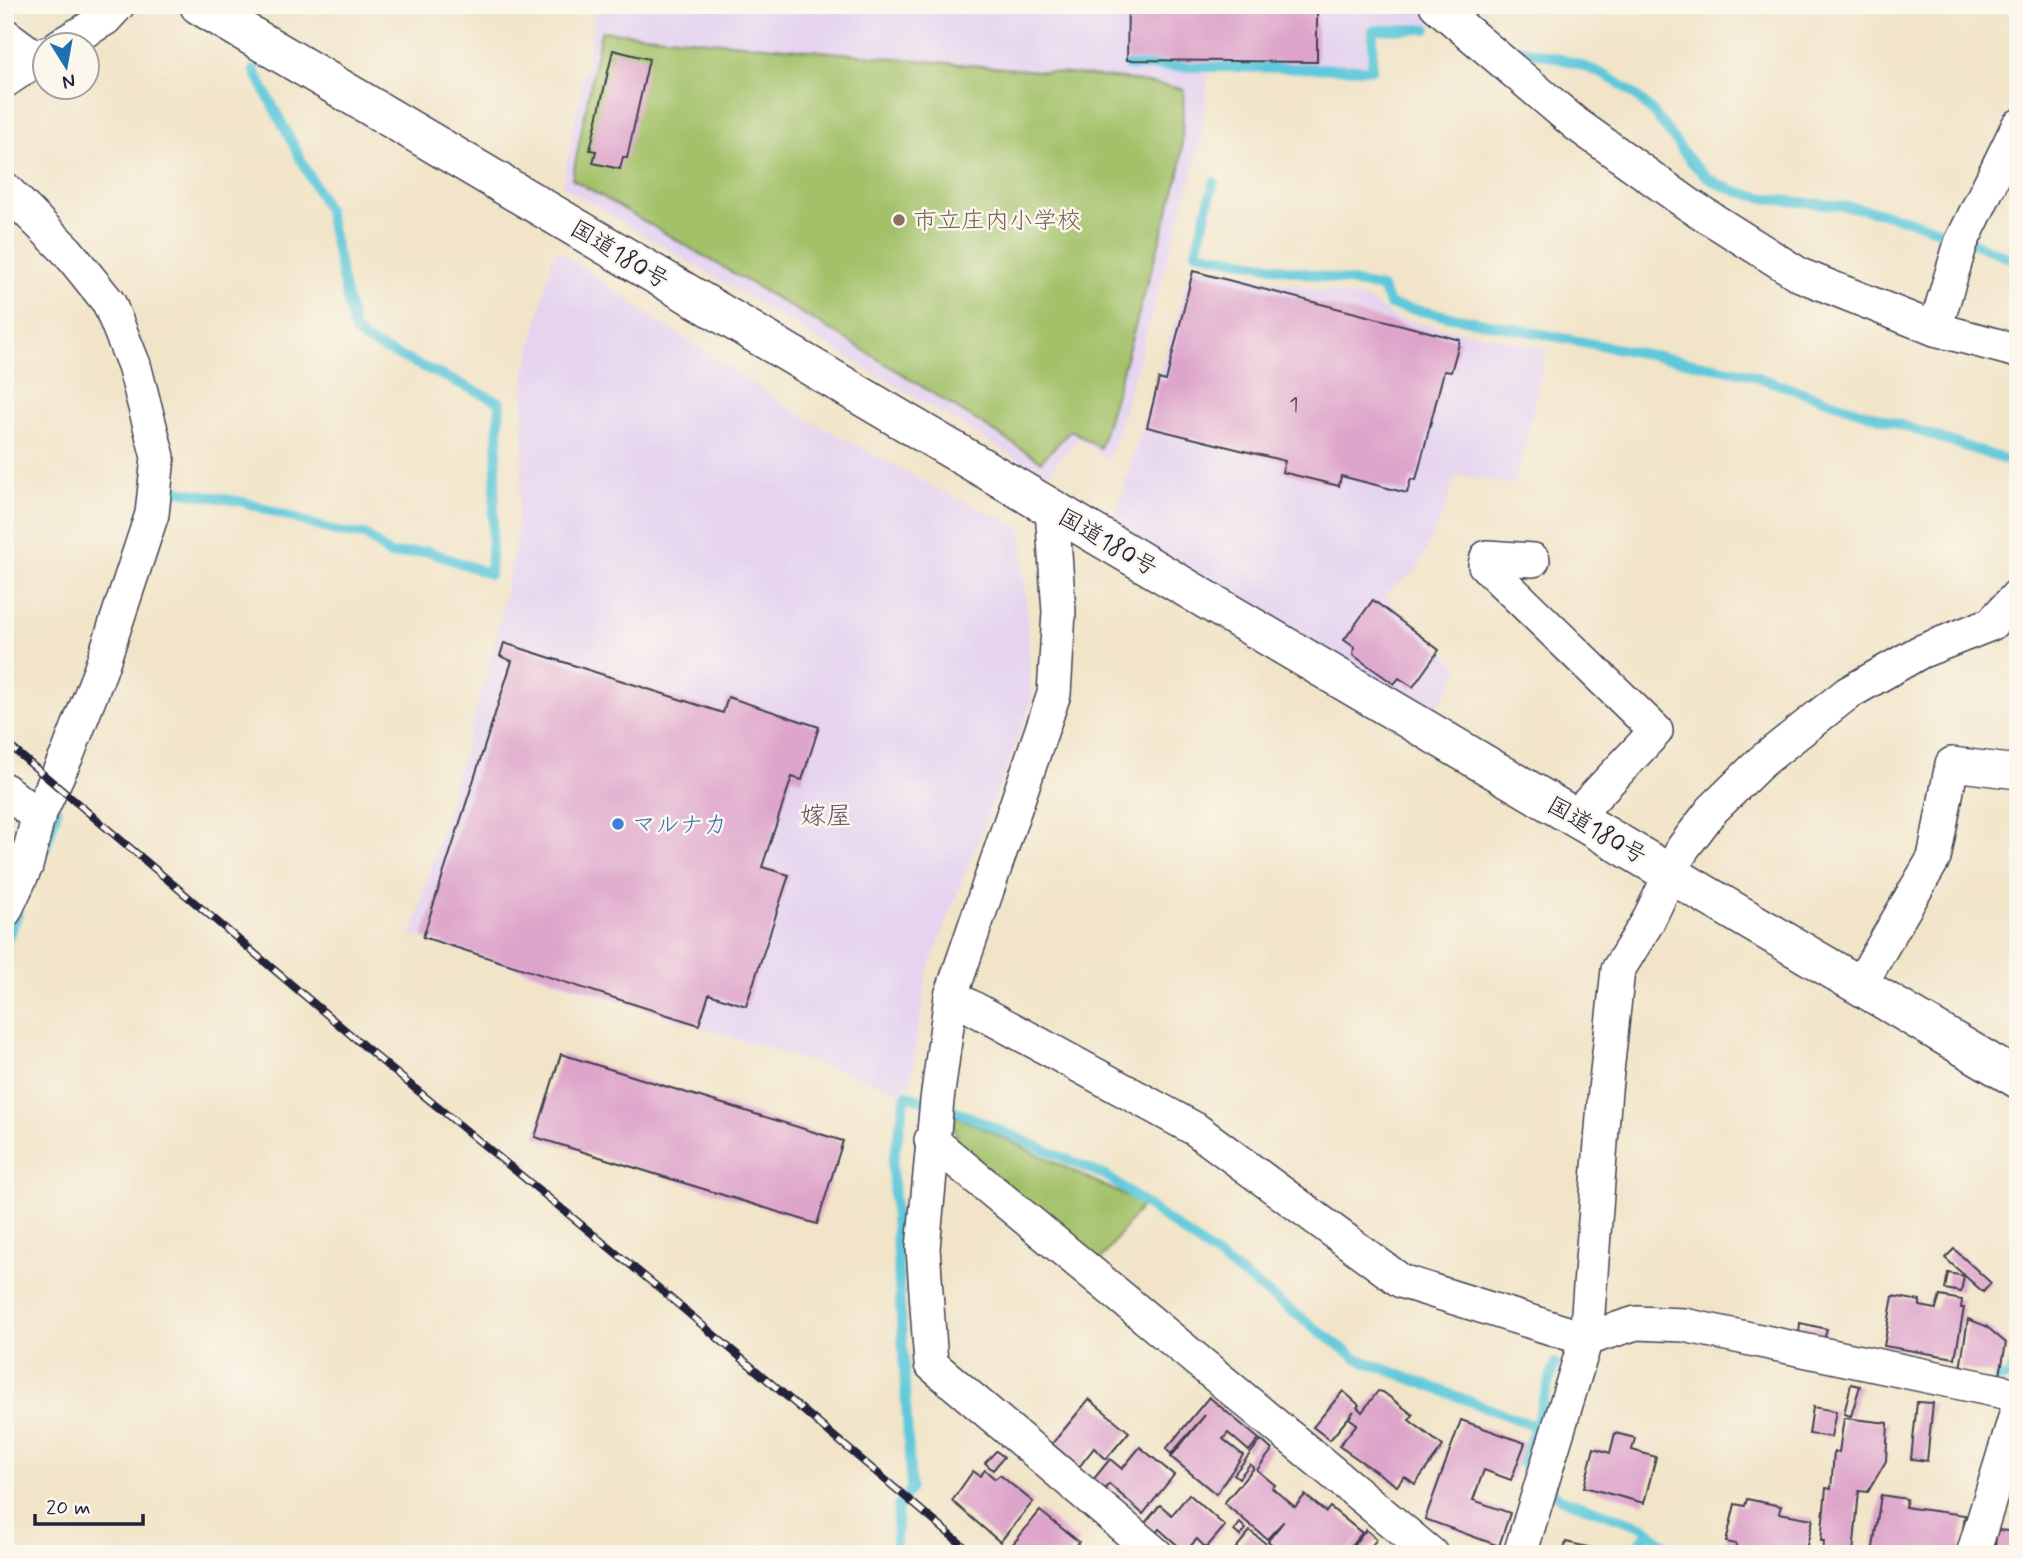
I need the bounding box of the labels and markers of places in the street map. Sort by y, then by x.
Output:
place label: 市立庄内小学校 [913,206,1081,237]
marker: 市立庄内小学校 [891,212,907,228]
place label: マルナカ [632,810,728,841]
marker: マルナカ [610,816,626,832]

